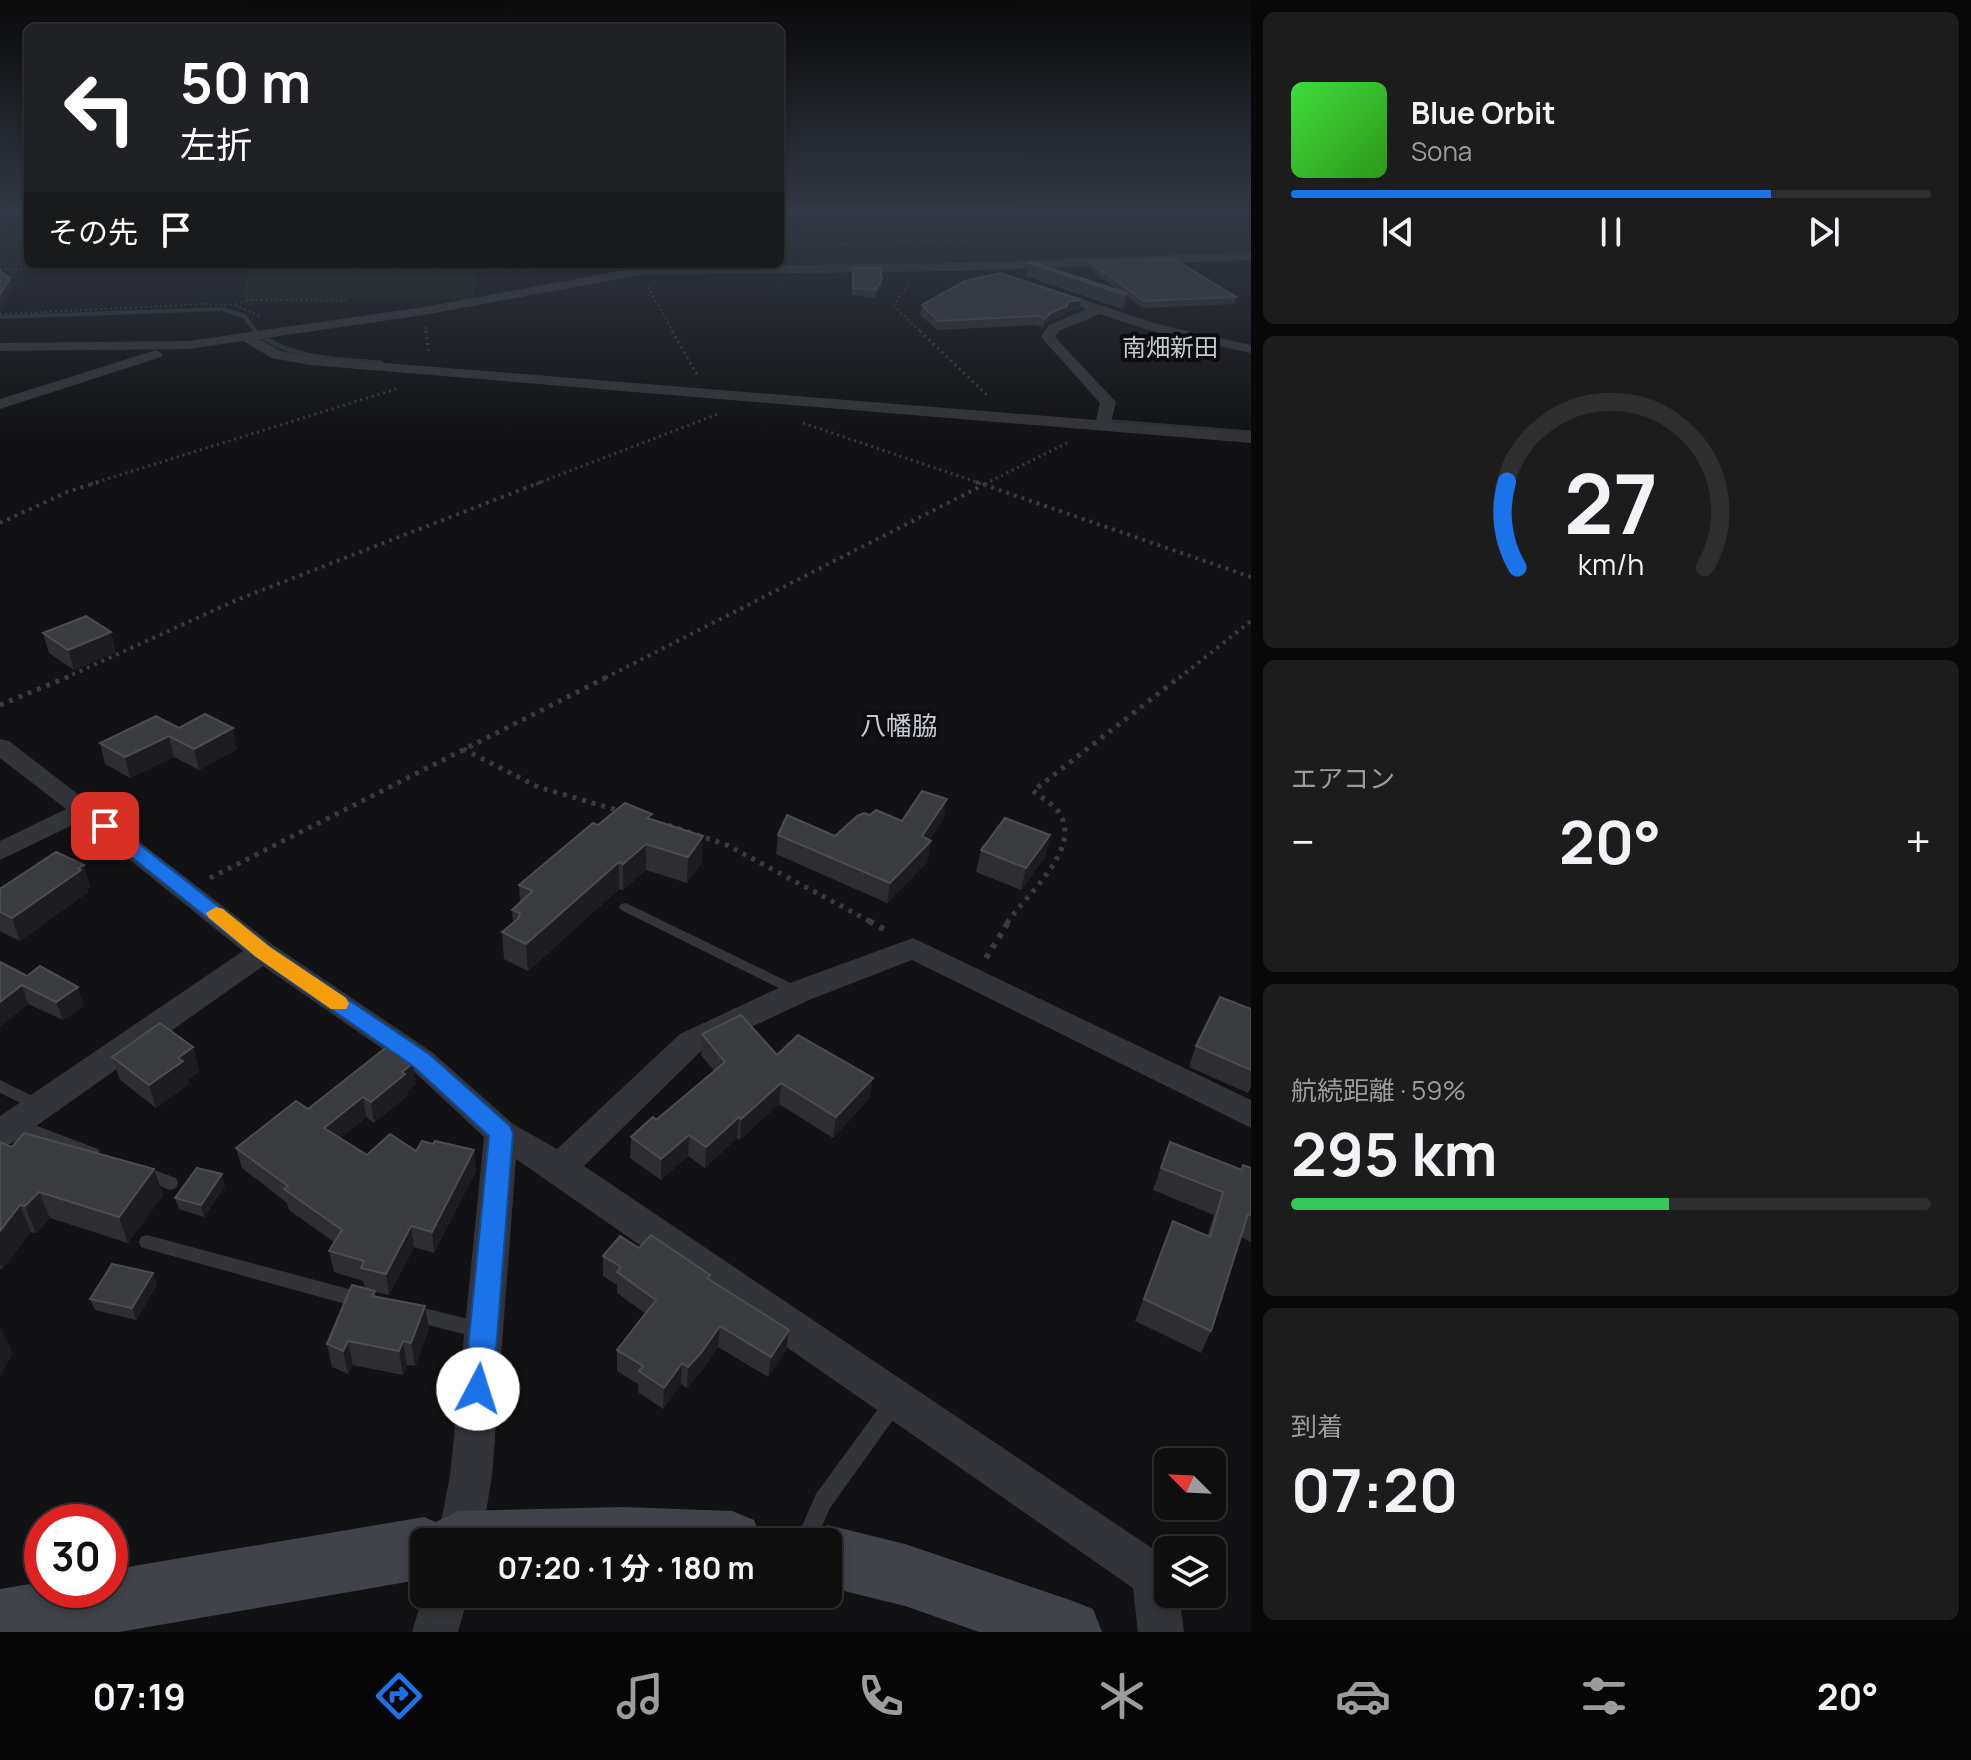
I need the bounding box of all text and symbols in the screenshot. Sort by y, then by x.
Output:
text: 50 m [180,43,311,120]
icon: left [48,56,152,160]
text: Blue Orbit [1411,92,1556,133]
text: 左折 [180,120,252,169]
text: Sona [1411,133,1472,169]
icon: arrive [154,208,198,252]
icon: previous [1376,210,1420,254]
icon: pause [1589,210,1633,254]
icon: next [1802,210,1846,254]
text: その先 [48,211,138,252]
district label: 南畑新田 [1122,330,1218,363]
text: 27 [1564,445,1658,559]
text: km/h [1578,545,1644,584]
district label: 八幡脇 [860,707,938,743]
text: エアコン [1291,760,1395,796]
pin [71,792,139,860]
text: 20° [1559,800,1661,882]
icon: arrive [83,804,127,848]
text: − [1291,811,1315,871]
text: + [1906,811,1931,871]
text: 航続距離 · 59% [1291,1072,1466,1108]
text: 295 km [1291,1112,1497,1194]
position arrow [436,1347,520,1431]
text: 到着 [1291,1408,1343,1444]
north arrow [1154,1448,1226,1520]
map controls [1154,1448,1226,1608]
text: 07:20 [1291,1448,1458,1530]
speed limit sign: 30 [24,1504,128,1608]
button: layers [1154,1536,1226,1608]
text: 07:20 · 1 分 · 180 m [498,1547,754,1588]
icon: directions [371,1668,427,1724]
icon: music [612,1668,668,1724]
icon: phone [853,1668,909,1724]
icon: climate [1094,1668,1150,1724]
icon: car [1335,1668,1391,1724]
icon: filters [1576,1668,1632,1724]
text: 07:19 [93,1672,186,1721]
text: 20° [1817,1672,1878,1721]

